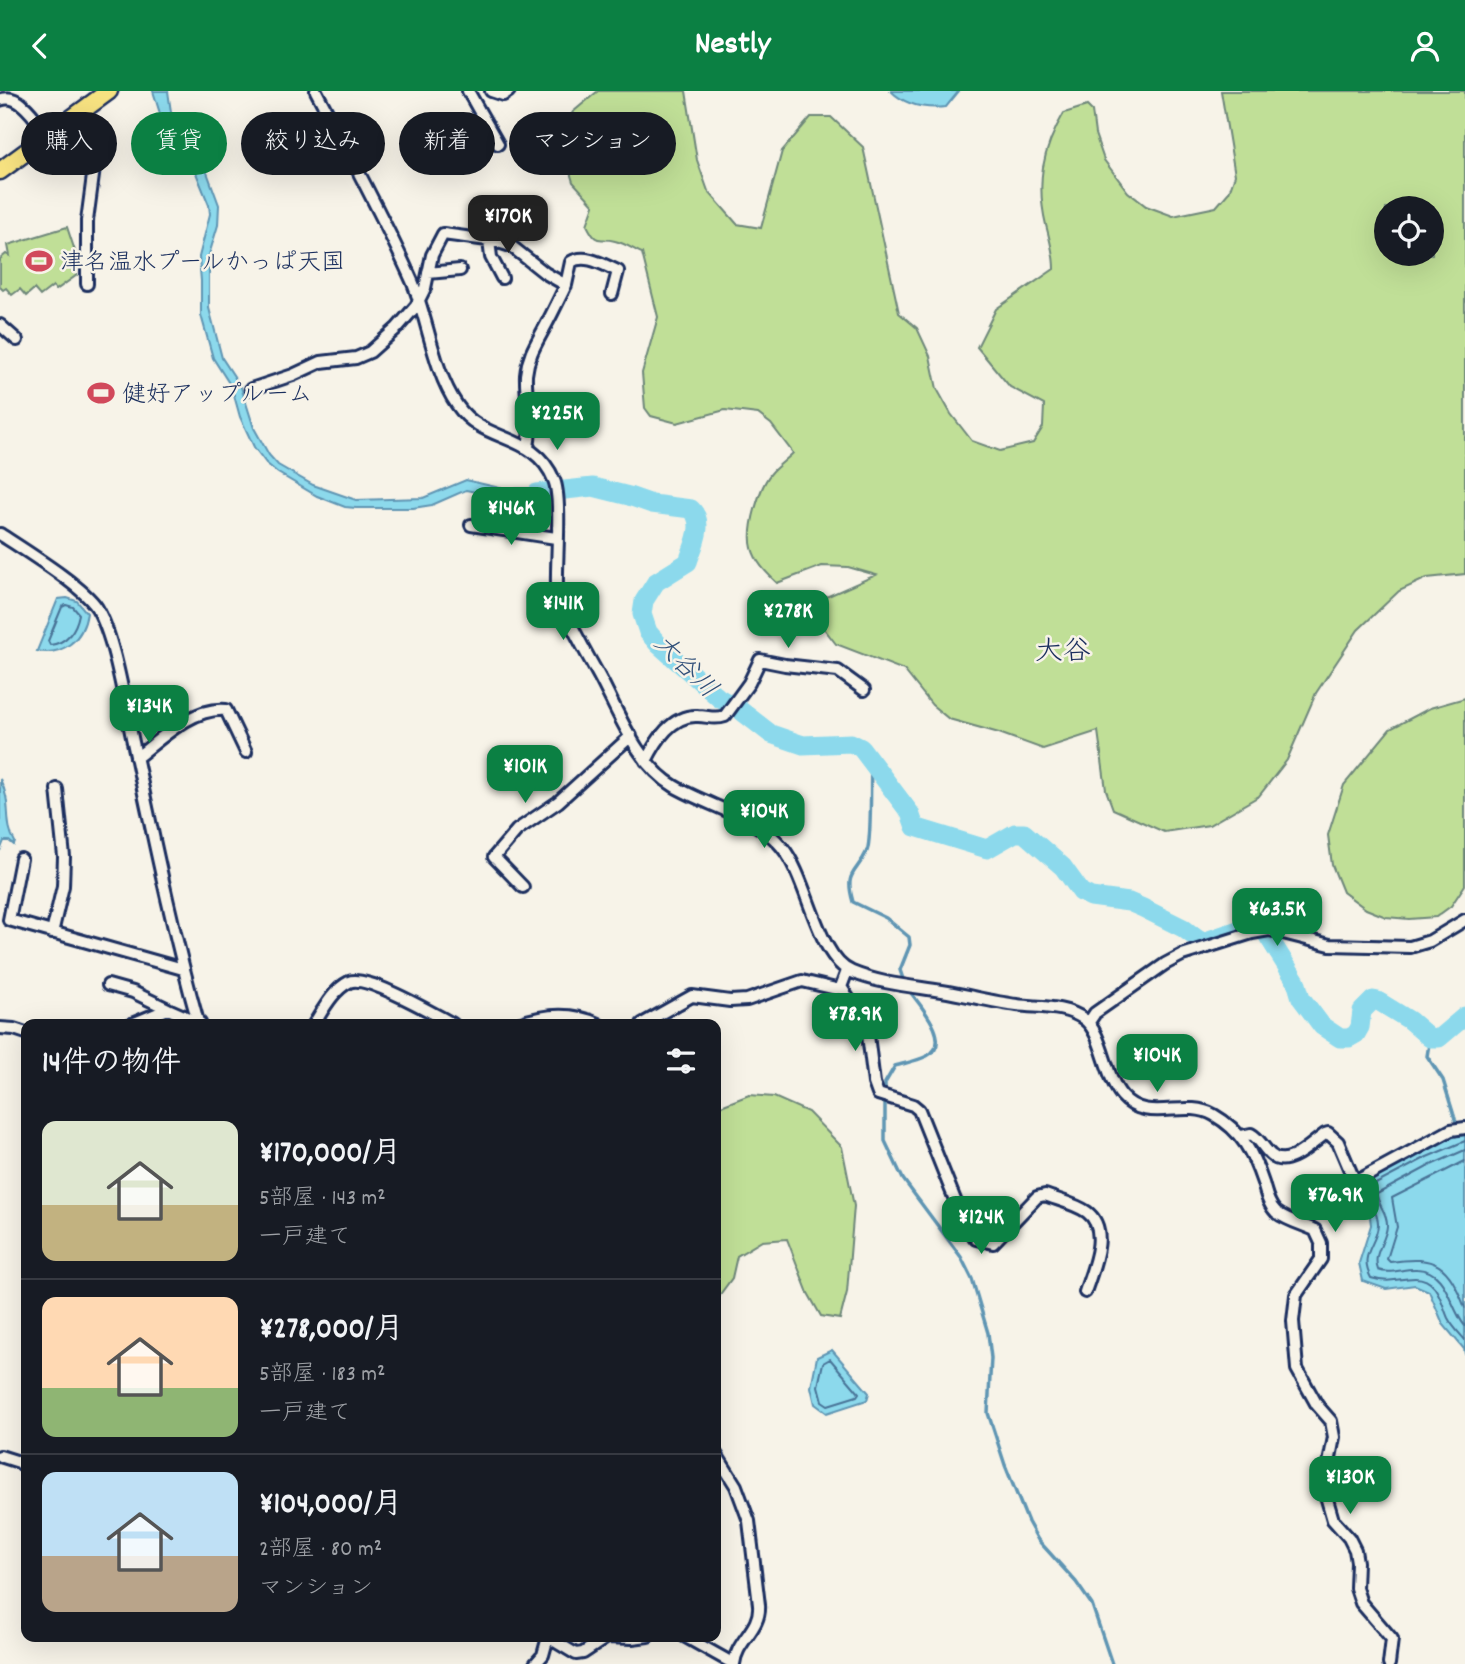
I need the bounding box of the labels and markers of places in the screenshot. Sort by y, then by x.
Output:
pin: ¥170K [459,195,557,255]
sports icon: 津名温水プールかっぱ天国 [24,246,54,276]
place label: 津名温水プールかっぱ天国 [60,247,345,281]
sports icon: 健好アップルーム [86,378,116,408]
place label: 健好アップルーム [122,379,313,413]
pin: ¥225K [508,393,606,452]
pin: ¥146K [462,487,560,547]
pin: ¥141K [514,582,612,642]
pin: ¥278K [739,591,837,650]
pin: ¥134K [100,685,198,745]
pin: ¥101K [476,745,574,805]
pin: ¥104K [715,791,813,850]
pin: ¥63.5K [1220,889,1334,948]
pin: ¥78.9K [798,993,912,1053]
pin: ¥104K [1108,1035,1206,1094]
pin: ¥76.9K [1278,1175,1392,1234]
pin: ¥124K [932,1197,1030,1256]
pin: ¥130K [1301,1457,1399,1516]

